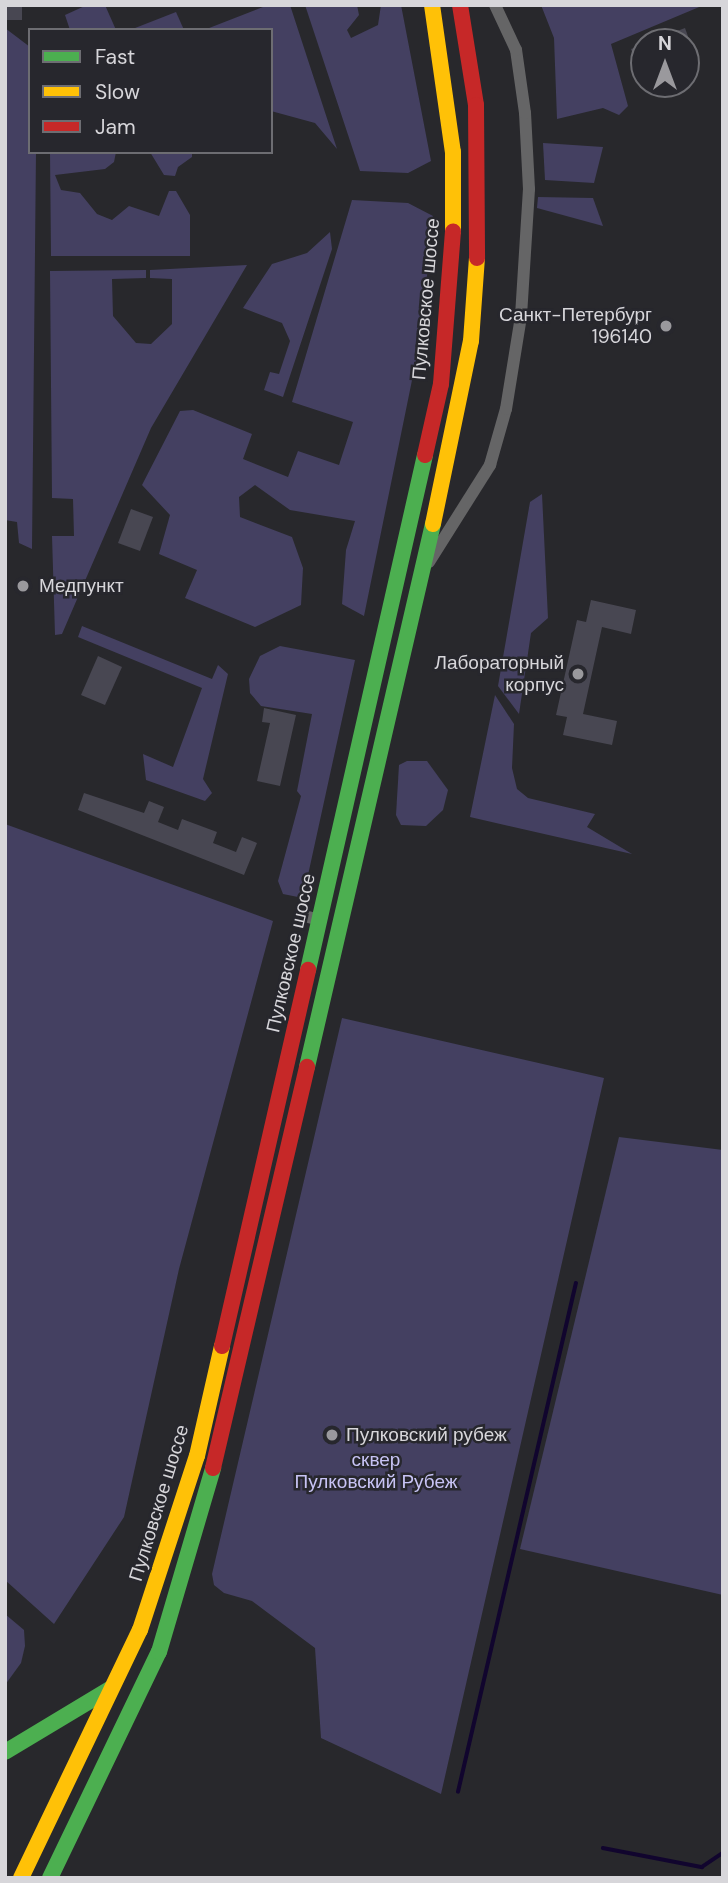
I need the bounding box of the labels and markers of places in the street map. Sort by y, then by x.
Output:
place label: Санкт-Петербург 196140 [499,304,652,348]
marker: Санкт-Петербург 196140 [658,318,674,334]
place label: Медпункт [39,575,124,597]
marker: Медпункт [13,576,33,596]
place label: Лабораторный корпус [434,652,564,696]
marker: Лабораторный корпус [570,666,586,682]
place label: Пулковский рубеж [346,1424,507,1446]
marker: Пулковский рубеж [324,1427,340,1443]

